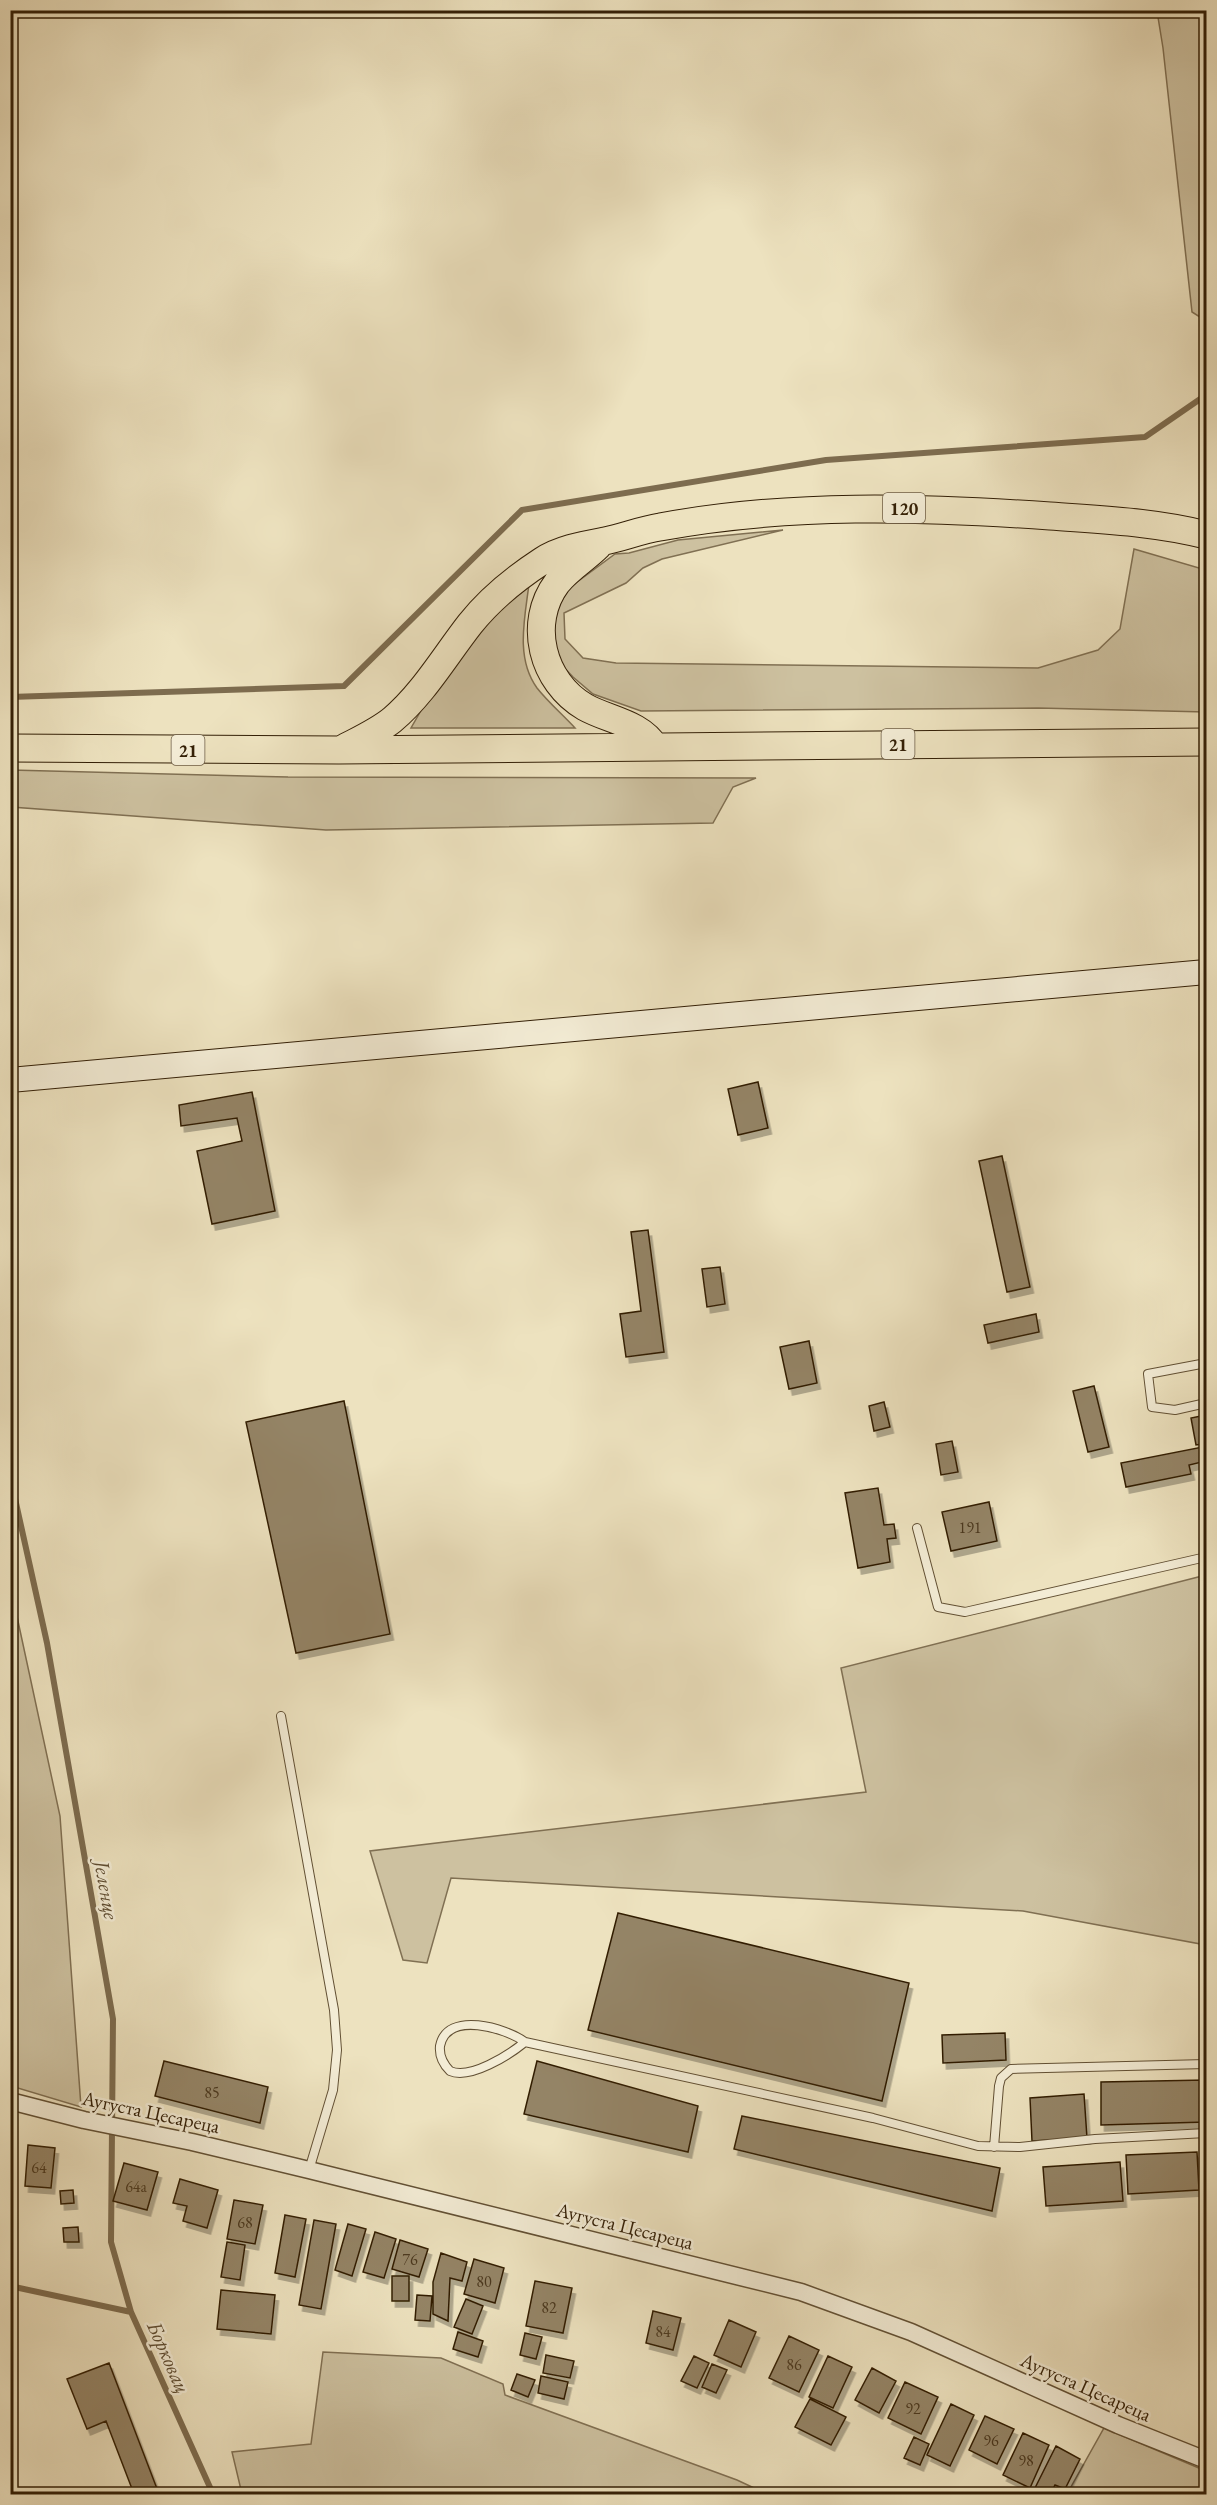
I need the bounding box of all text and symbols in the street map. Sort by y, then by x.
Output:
road number: 120 [883,493,925,523]
road number: 21 [882,729,914,759]
road number: 21 [172,735,204,765]
house number: 191 [958,1517,982,1538]
water label: Јеленце [88,1855,126,1922]
house number: 85 [204,2082,220,2103]
street label: Аугуста Цесареца [79,2084,222,2139]
house number: 64 [31,2157,47,2178]
house number: 64a [125,2176,147,2197]
street label: Аугуста Цесареца [553,2196,696,2256]
house number: 68 [237,2212,253,2233]
house number: 76 [402,2249,418,2270]
house number: 80 [476,2271,492,2292]
house number: 82 [541,2297,557,2318]
water label: Борковац [141,2316,197,2397]
house number: 84 [655,2321,671,2342]
street label: Аугуста Цесареца [1016,2346,1155,2427]
house number: 86 [786,2354,802,2375]
house number: 92 [905,2398,921,2419]
house number: 96 [983,2430,999,2451]
house number: 98 [1018,2450,1034,2471]

